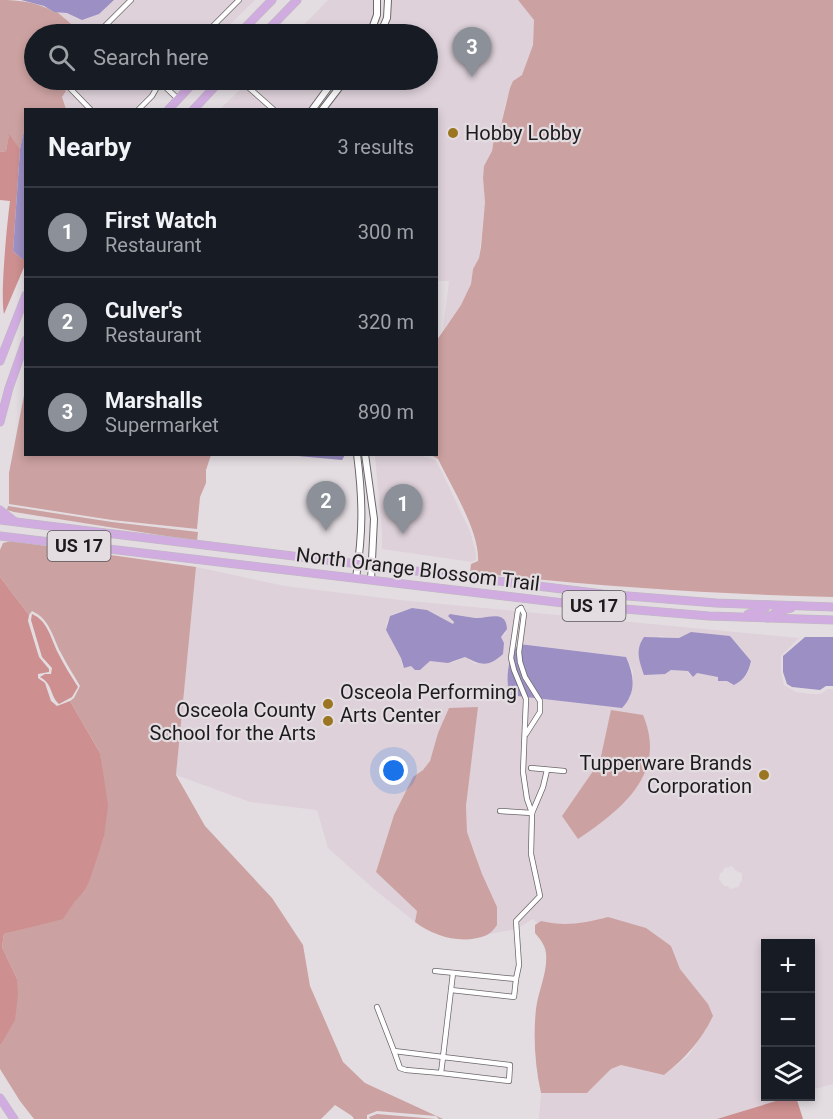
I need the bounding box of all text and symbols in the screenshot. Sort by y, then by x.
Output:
search box [24,24,438,90]
pin: 3 [452,28,492,77]
icon: search [45,41,78,74]
text: Search here [93,45,209,70]
place label: Hobby Lobby [465,121,582,145]
marker: Hobby Lobby [446,126,460,140]
text: Nearby [48,132,131,162]
text: 3 results [338,135,414,159]
text: First Watch [105,208,217,233]
text: 1 [62,220,73,244]
text: 300 m [358,220,414,244]
text: Restaurant [105,233,202,257]
text: Culver's [105,298,183,323]
text: 2 [62,310,73,334]
text: 320 m [358,310,414,334]
text: Restaurant [105,323,202,347]
text: Marshalls [105,388,202,413]
text: 3 [62,400,73,424]
text: 890 m [358,400,414,424]
text: Supermarket [105,413,219,437]
pin: 2 [306,482,346,531]
pin: 1 [384,484,422,534]
road number: US 17 [48,531,110,561]
street label: North Orange Blossom Trail [295,542,541,596]
road number: US 17 [562,591,626,621]
place label: Osceola Performing Arts Center [340,680,517,727]
marker: Osceola Performing Arts Center [321,697,335,711]
place label: Osceola County School for the Arts [150,698,317,745]
marker: Osceola County School for the Arts [321,714,335,728]
place label: Tupperware Brands Corporation [580,751,752,798]
your location [379,756,408,785]
marker: Tupperware Brands Corporation [757,768,771,782]
map controls [761,939,815,1101]
button: + [761,939,815,993]
button: − [761,993,815,1047]
button: layers [761,1047,815,1101]

